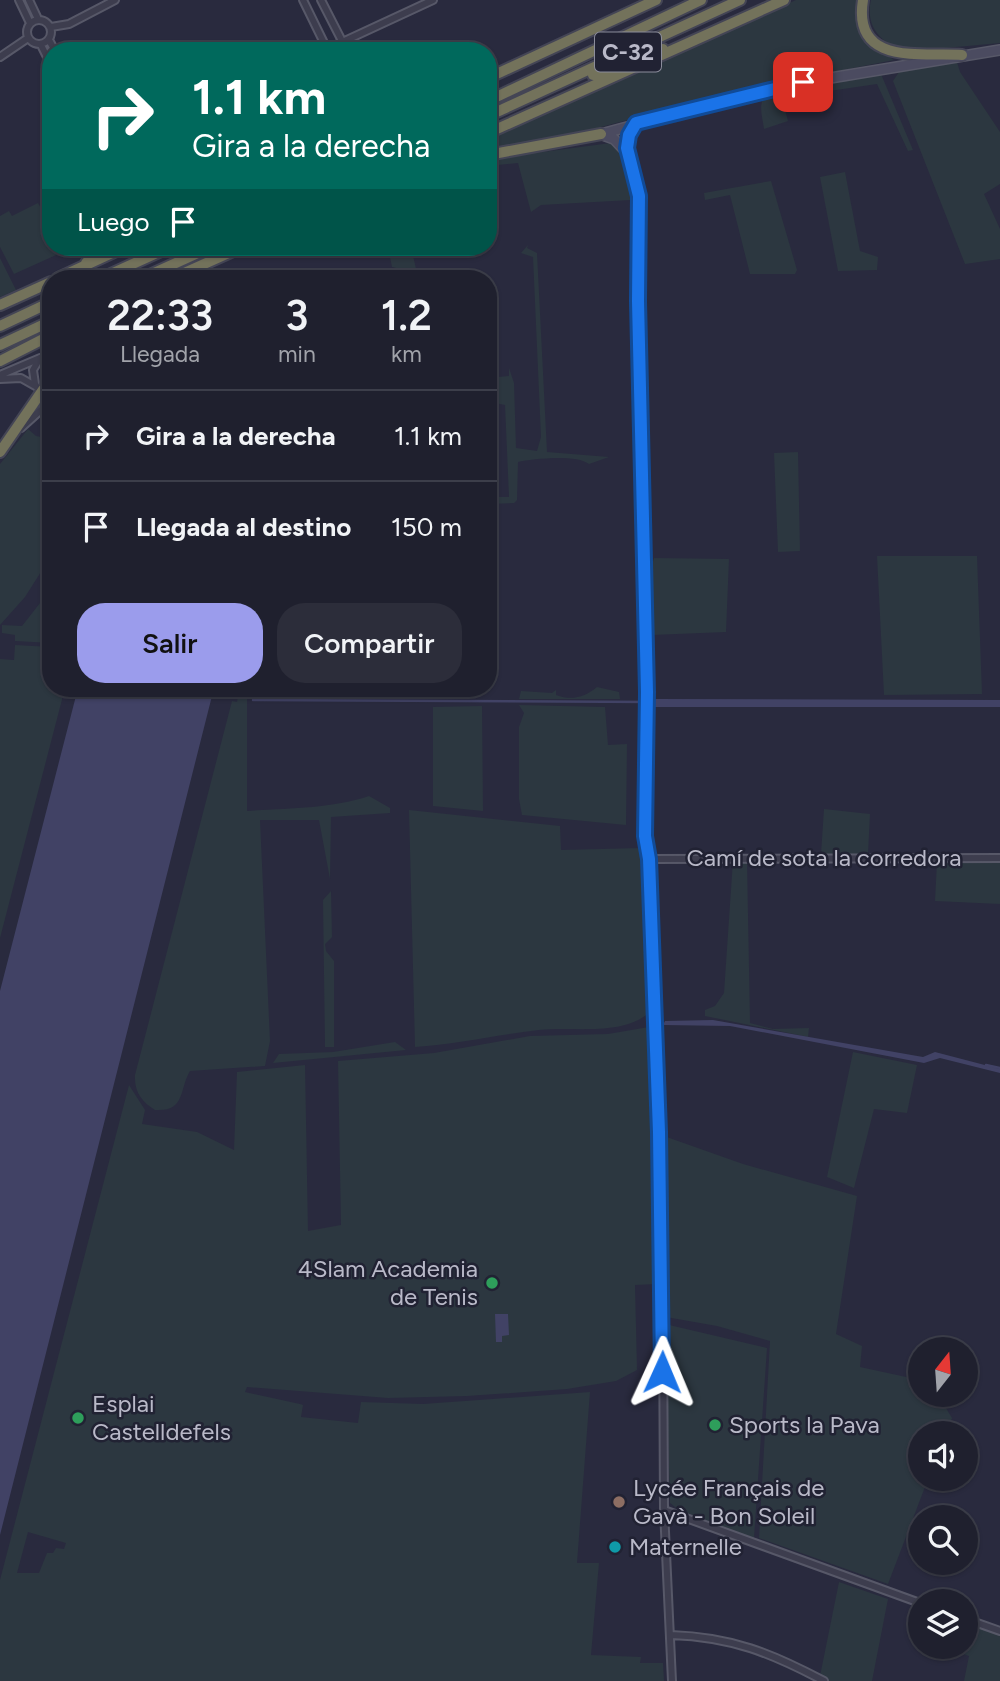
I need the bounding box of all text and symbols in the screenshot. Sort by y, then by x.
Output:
road number: C-32 [595,32,661,72]
pin [773,52,833,112]
icon: arrive [784,63,822,101]
text: 1.1 km [192,67,326,126]
icon: right [77,70,168,161]
text: Gira a la derecha [192,127,430,165]
icon: arrive [164,203,202,241]
text: Luego [77,206,150,238]
text: 22:33 [107,290,213,341]
text: 3 [285,290,308,341]
text: 1.2 [381,290,432,341]
text: Llegada [120,340,200,368]
text: min [278,340,316,368]
text: km [391,340,422,368]
icon: right [77,417,115,455]
text: Gira a la derecha [136,420,336,452]
text: 1.1 km [394,420,462,452]
icon: arrive [77,508,115,546]
text: Llegada al destino [136,511,351,543]
text: 150 m [391,511,462,543]
button: Salir [77,603,263,683]
button: Compartir [277,603,462,683]
street label: Camí de sota la corredora [687,843,961,872]
place label: 4Slam Academia de Tenis [298,1254,478,1311]
marker: 4Slam Academia de Tenis [484,1275,500,1291]
position arrow [625,1335,699,1409]
north arrow [908,1337,978,1407]
map controls [908,1337,978,1659]
place label: Esplai Castelldefels [92,1389,231,1446]
marker: Esplai Castelldefels [70,1410,86,1426]
place label: Sports la Pava [729,1410,880,1439]
marker: Sports la Pava [707,1417,723,1433]
button: sound [908,1421,978,1491]
place label: Lycée Français de Gavà - Bon Soleil [633,1473,824,1530]
marker: Lycée Français de Gavà - Bon Soleil [611,1494,627,1510]
button: search [908,1505,978,1575]
place label: Maternelle [629,1532,742,1561]
marker: Maternelle [607,1539,623,1555]
button: layers [908,1589,978,1659]

